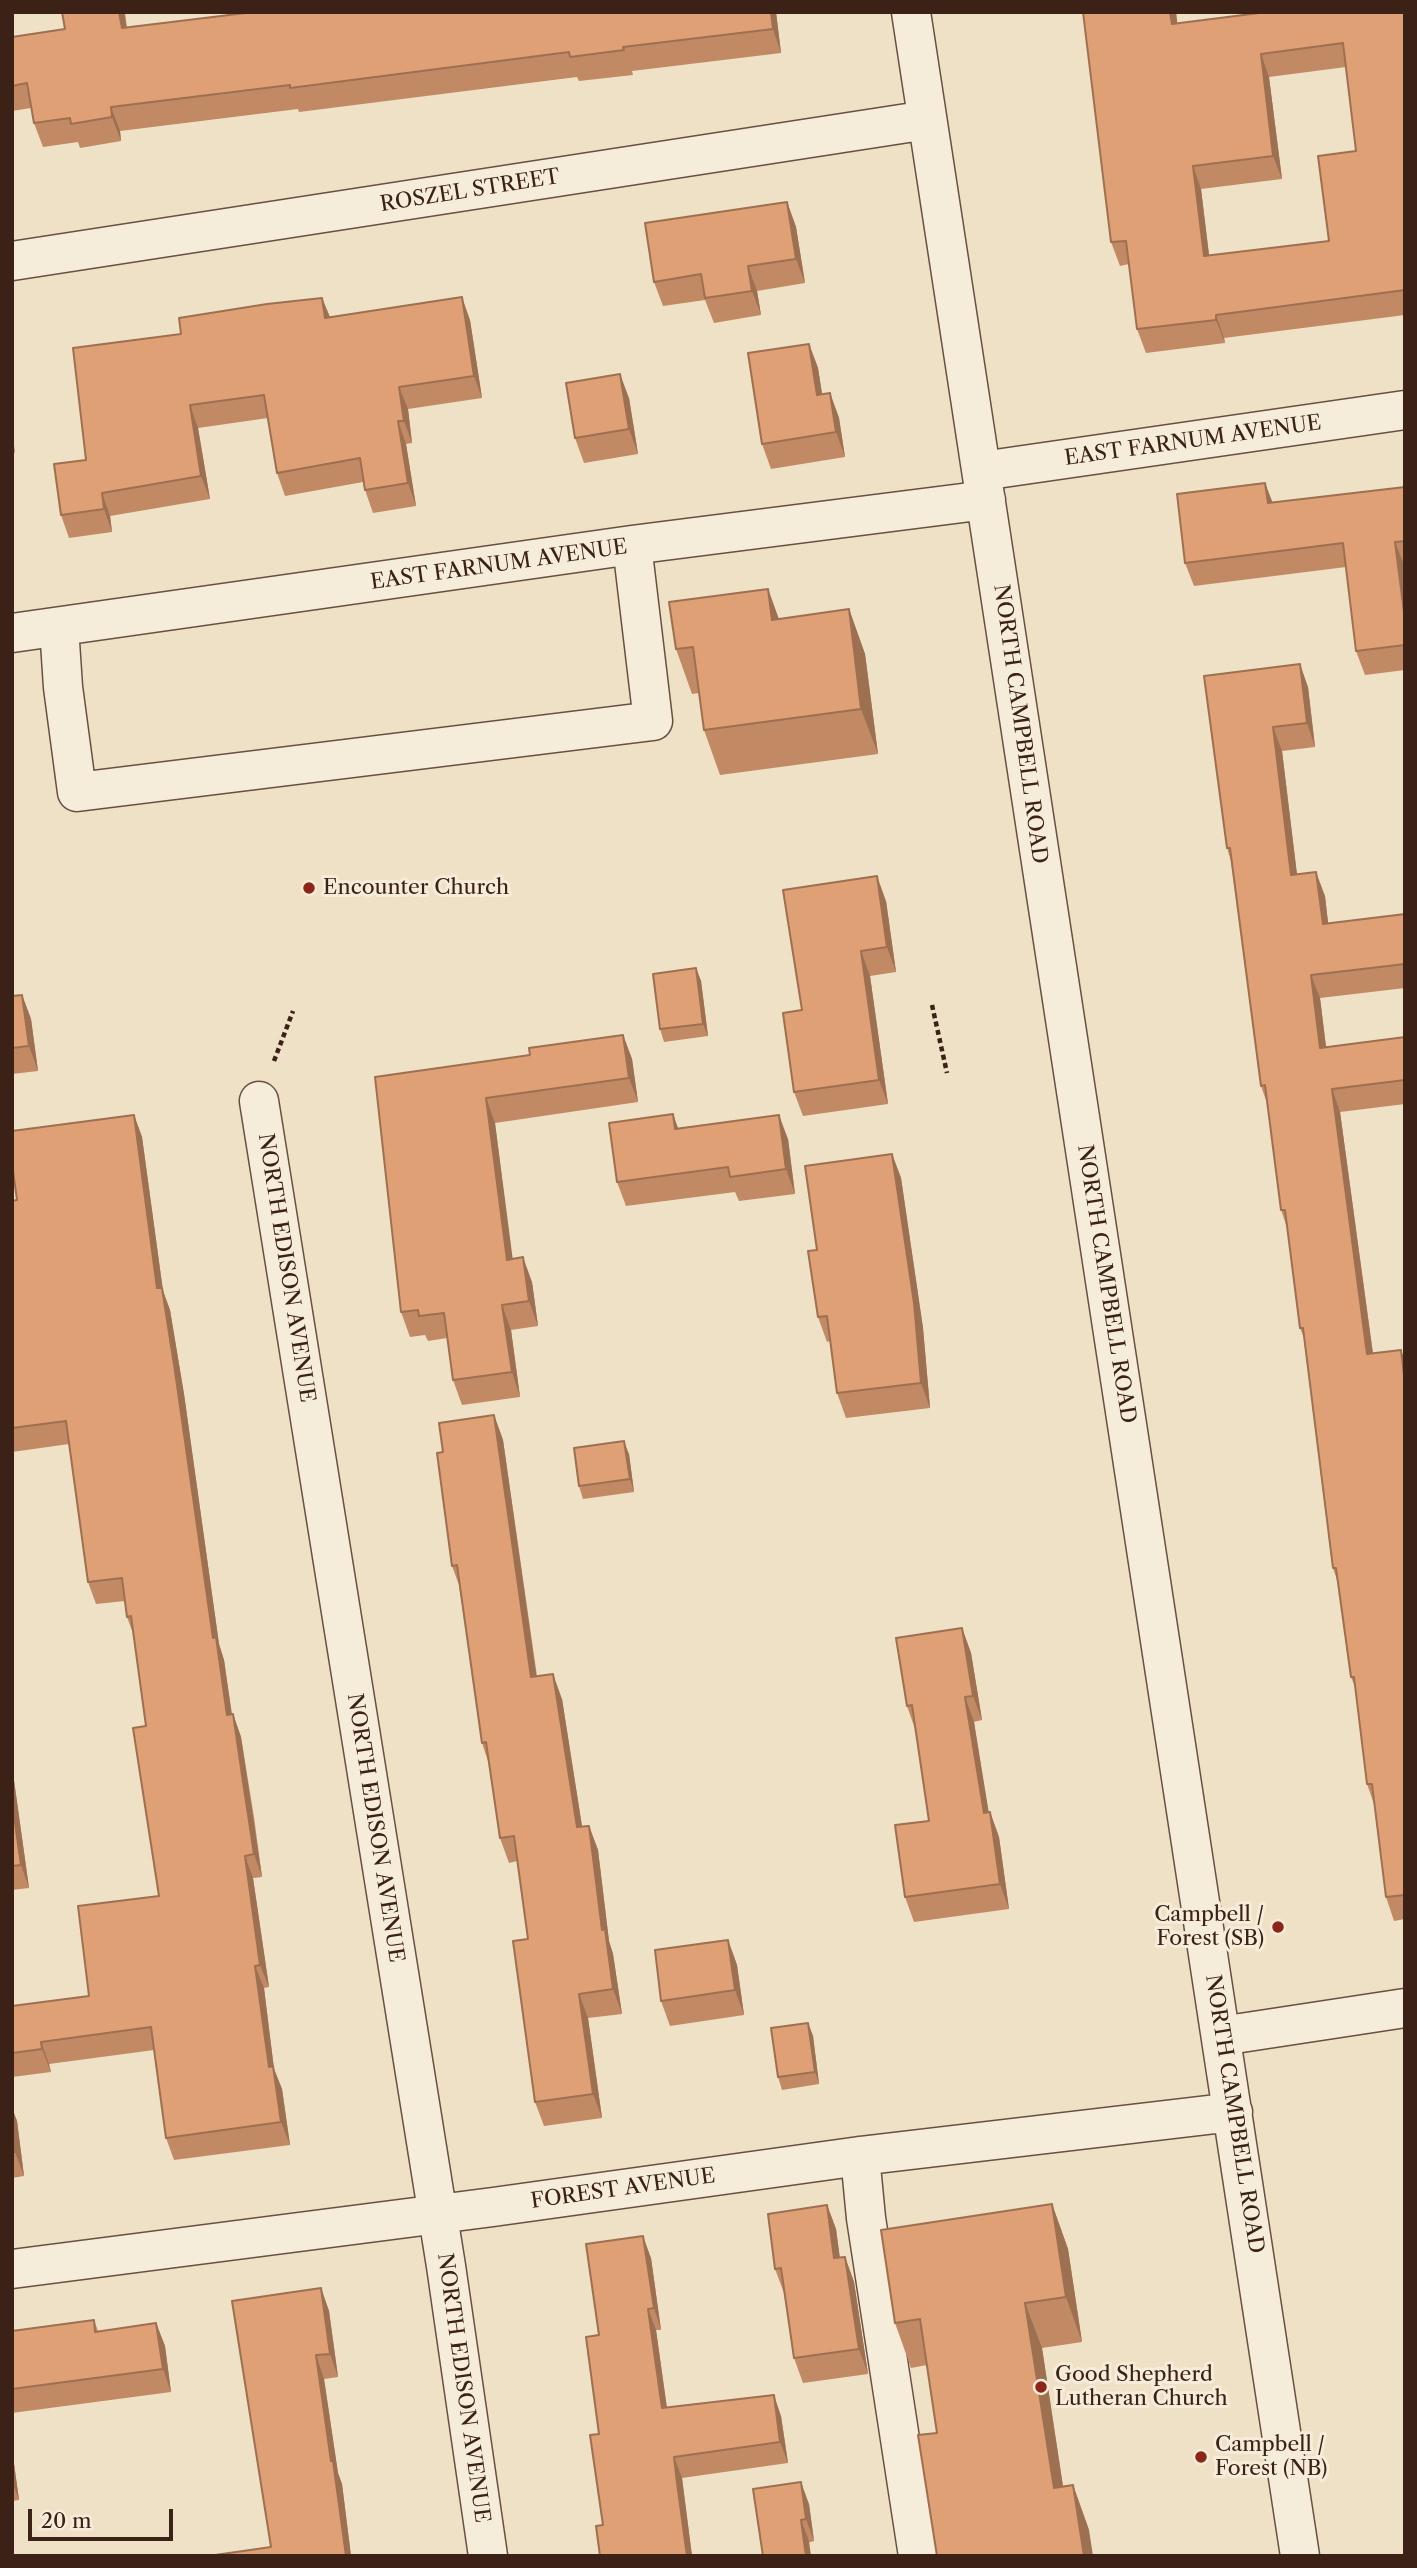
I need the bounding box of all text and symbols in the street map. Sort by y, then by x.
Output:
street label: ROSZEL STREET [378,164,562,218]
street label: EAST FARNUM AVENUE [1063,410,1323,472]
street label: EAST FARNUM AVENUE [369,534,629,596]
street label: NORTH CAMPBELL ROAD [988,583,1052,865]
place label: Encounter Church [323,875,509,901]
marker: Encounter Church [301,880,317,896]
street label: NORTH EDISON AVENUE [252,1132,320,1404]
street label: NORTH CAMPBELL ROAD [1071,1143,1141,1425]
street label: NORTH EDISON AVENUE [341,1692,409,1964]
place label: Campbell / Forest (SB) [1154,1902,1264,1952]
marker: Campbell / Forest (SB) [1270,1919,1286,1935]
street label: NORTH CAMPBELL ROAD [1199,1973,1269,2255]
street label: FOREST AVENUE [529,2164,717,2214]
street label: NORTH EDISON AVENUE [432,2252,494,2524]
place label: Good Shepherd Lutheran Church [1055,2362,1228,2412]
marker: Good Shepherd Lutheran Church [1033,2379,1049,2395]
place label: Campbell / Forest (NB) [1215,2432,1327,2482]
marker: Campbell / Forest (NB) [1193,2449,1209,2465]
scale bar [32,2494,177,2538]
text: 20 m [41,2508,92,2533]

